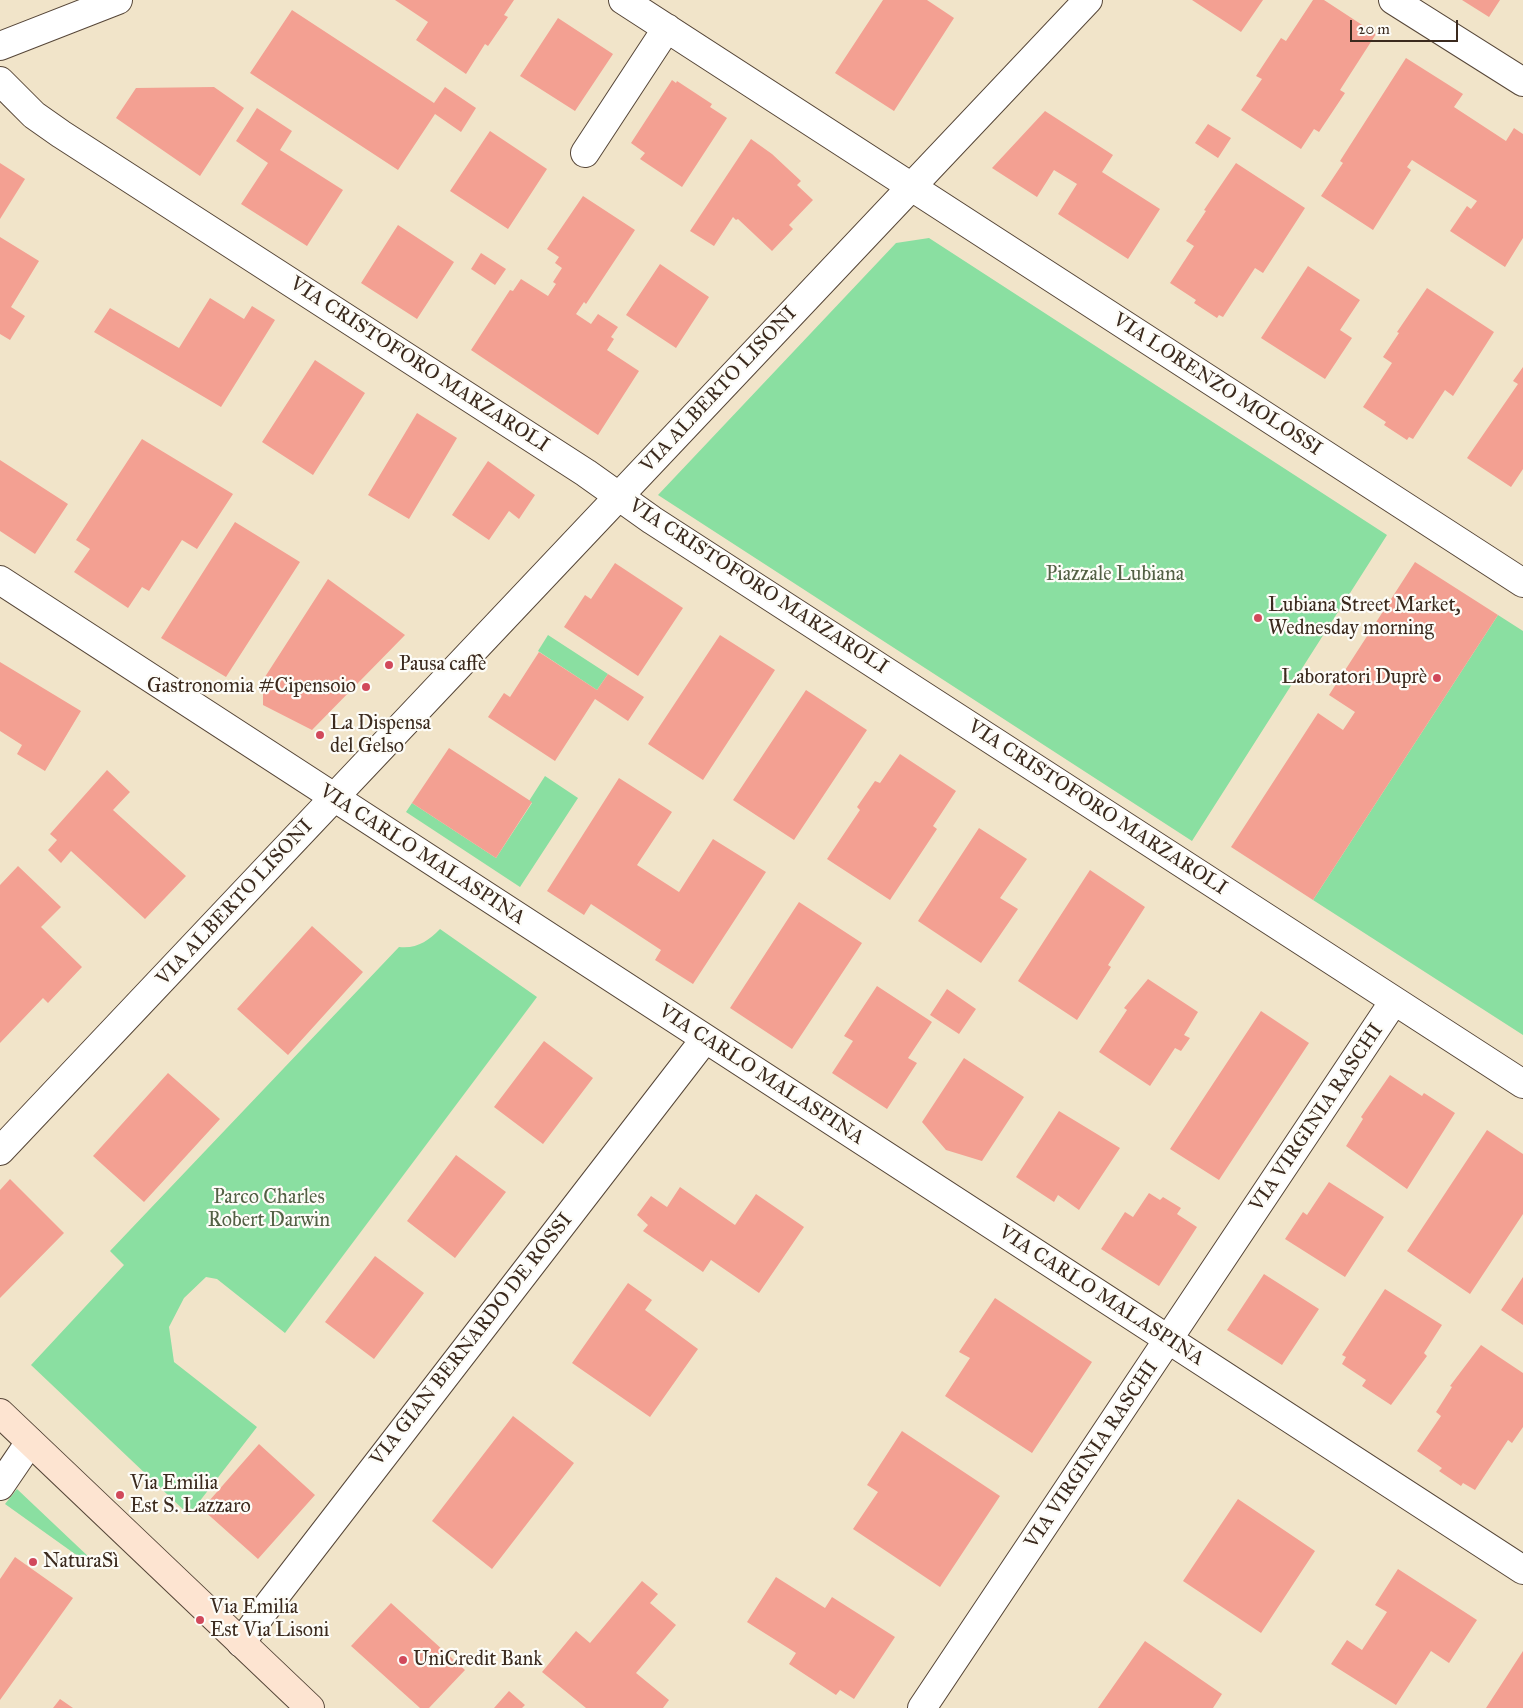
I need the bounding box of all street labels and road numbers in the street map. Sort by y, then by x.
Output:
street label: VIA CRISTOFORO MARZAROLI [285,272,553,458]
street label: VIA ALBERTO LISONI [636,302,802,478]
street label: VIA LORENZO MOLOSSI [1108,308,1326,462]
street label: VIA CRISTOFORO MARZAROLI [624,494,892,680]
street label: VIA CRISTOFORO MARZAROLI [963,715,1231,901]
street label: VIA CARLO MALASPINA [315,779,529,931]
street label: VIA ALBERTO LISONI [152,815,318,991]
street label: VIA CARLO MALASPINA [654,999,868,1151]
street label: VIA VIRGINIA RASCHI [1245,1020,1389,1216]
street label: VIA GIAN BERNARDO DE ROSSI [366,1209,578,1471]
street label: VIA CARLO MALASPINA [994,1220,1208,1372]
street label: VIA VIRGINIA RASCHI [1020,1357,1164,1553]

